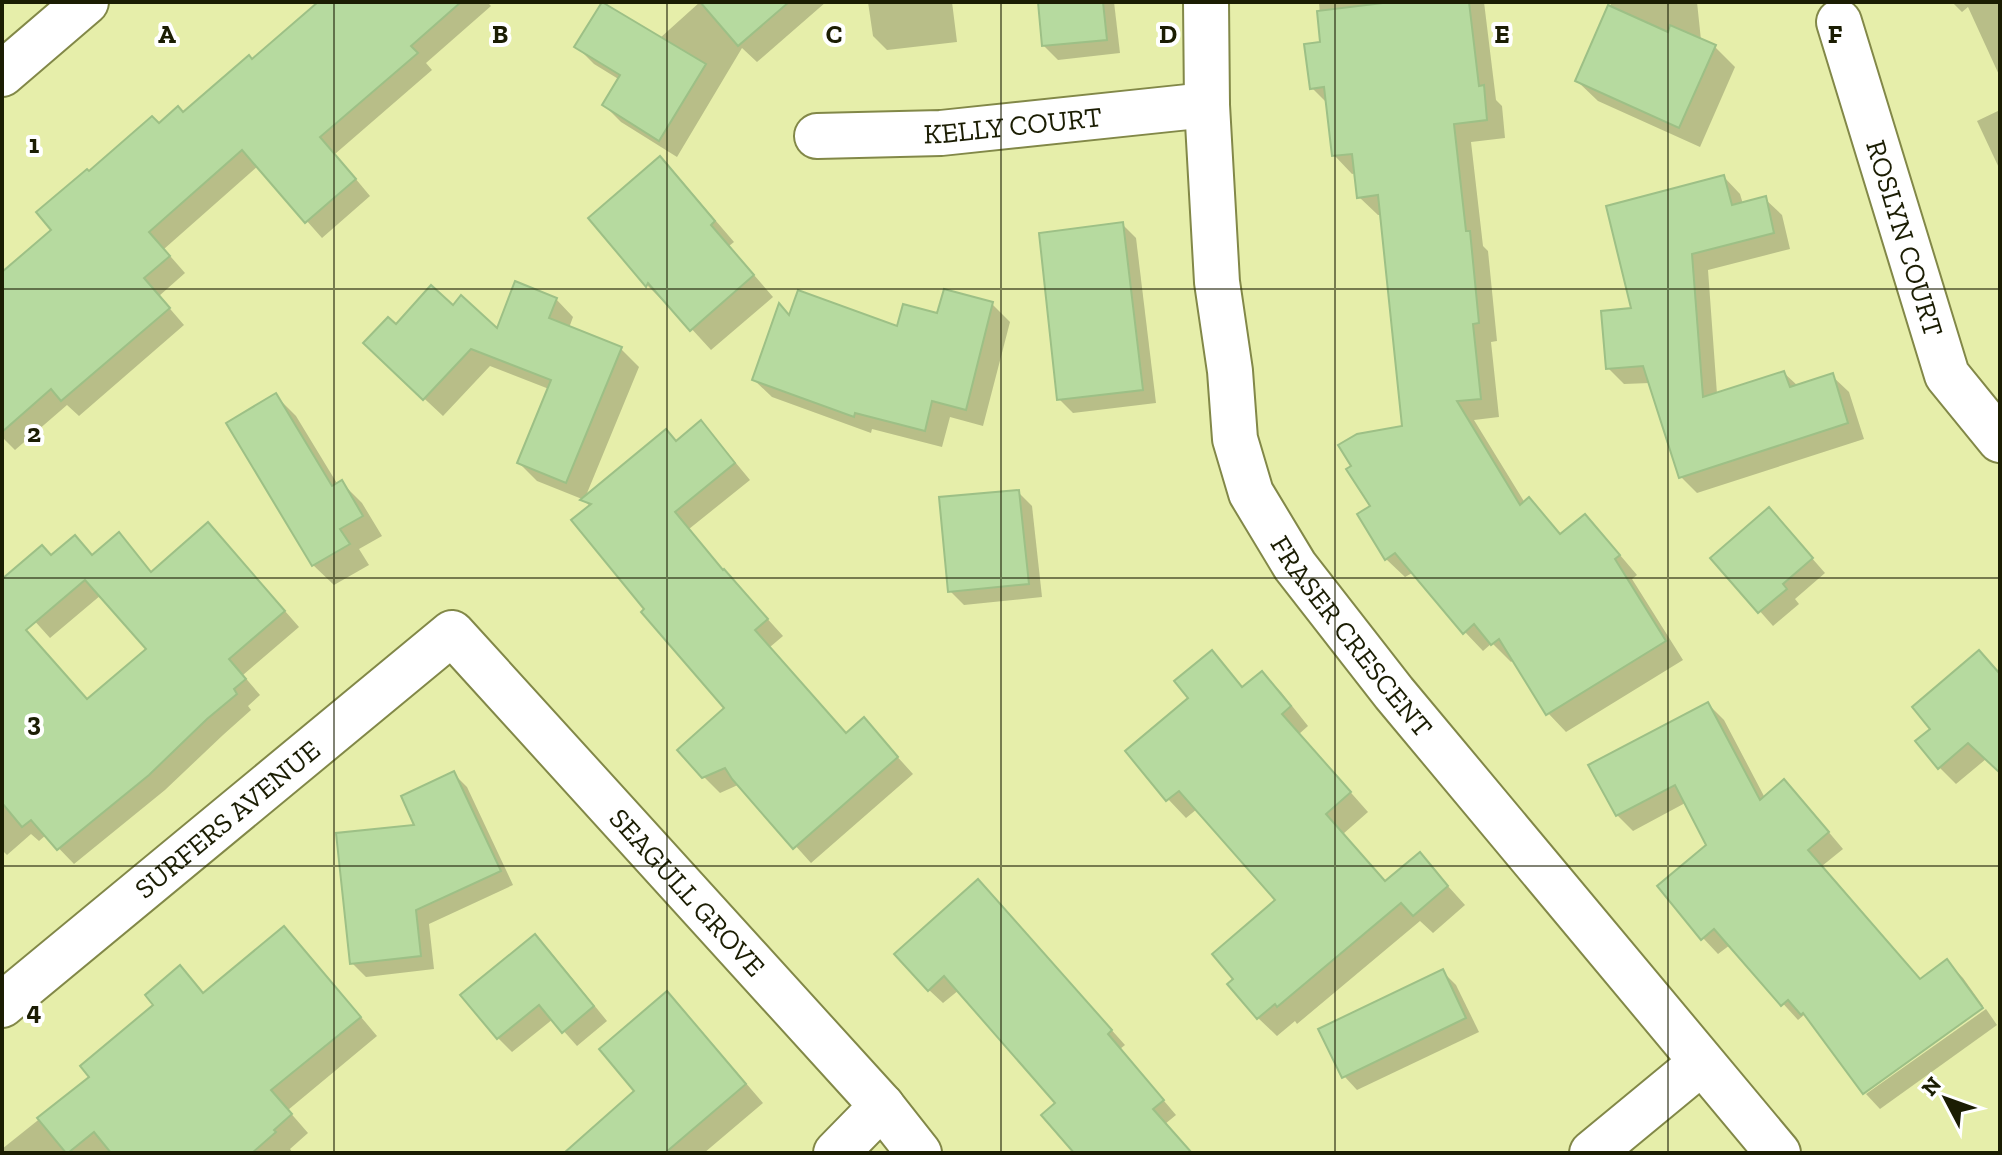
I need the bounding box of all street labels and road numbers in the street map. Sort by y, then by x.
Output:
street label: KELLY COURT [923,100,1103,150]
street label: ROSLYN COURT [1860,136,1951,340]
street label: FRASER CRESCENT [1264,529,1440,743]
street label: SURFERS AVENUE [128,733,326,905]
street label: SEAGULL GROVE [603,801,772,983]

